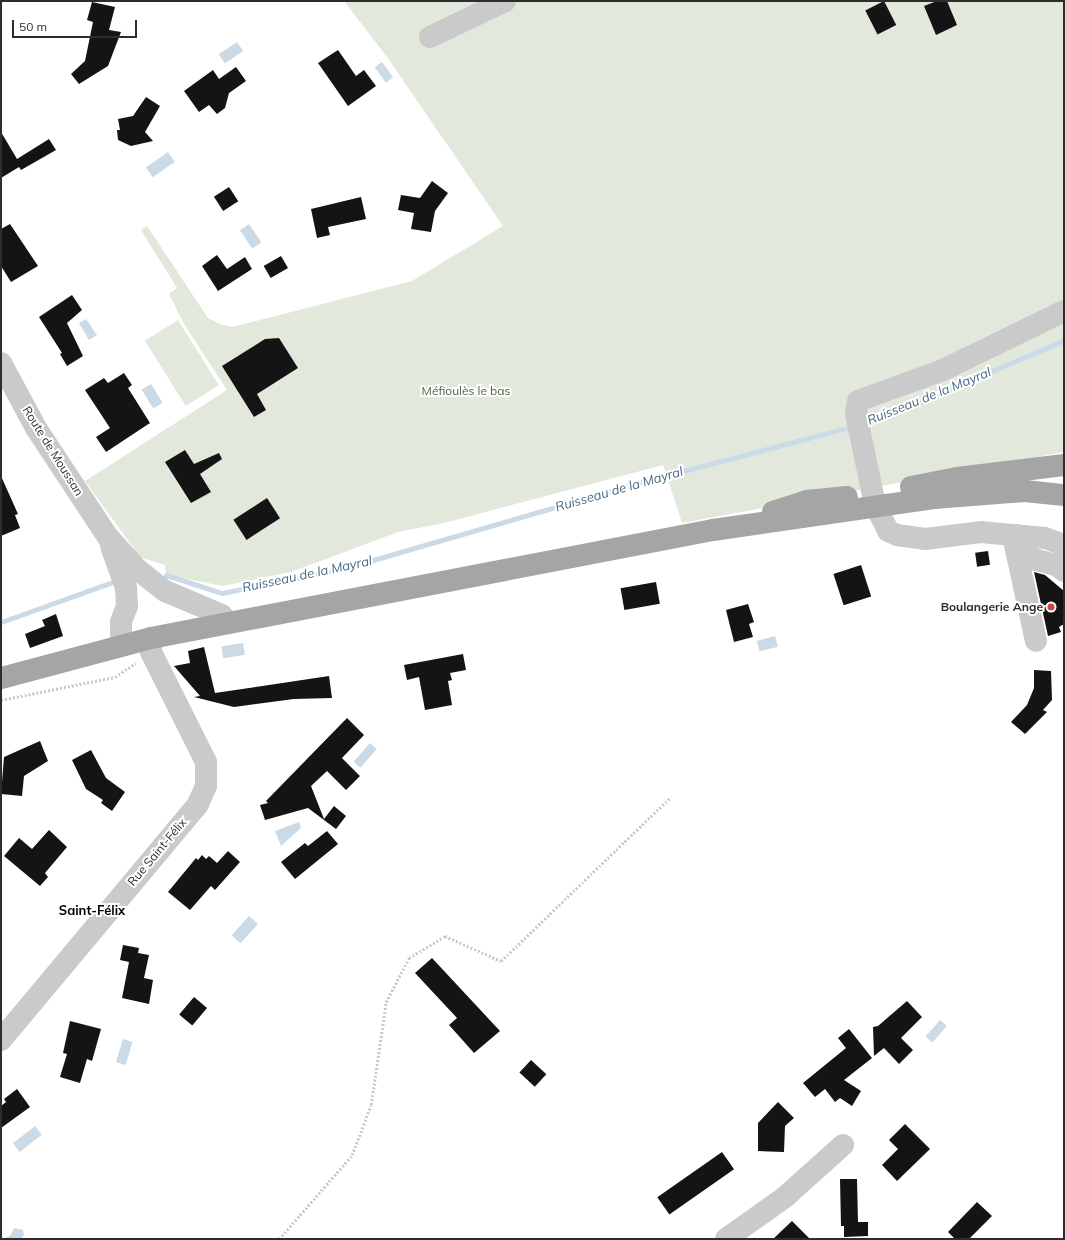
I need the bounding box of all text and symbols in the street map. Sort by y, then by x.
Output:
scale bar [14,12,139,38]
text: 50 m [19,19,47,34]
water label: Ruisseau de la Mayral [865,364,993,428]
park label: Méfioulès le bas [422,384,510,398]
street label: Route de Moussan [20,404,86,498]
water label: Ruisseau de la Mayral [553,463,685,515]
water label: Ruisseau de la Mayral [241,553,373,595]
place label: Boulangerie Ange [941,600,1043,614]
marker: Boulangerie Ange [1046,602,1056,612]
street label: Rue Saint-Félix [125,815,189,889]
district label: Saint-Félix [59,902,125,918]

